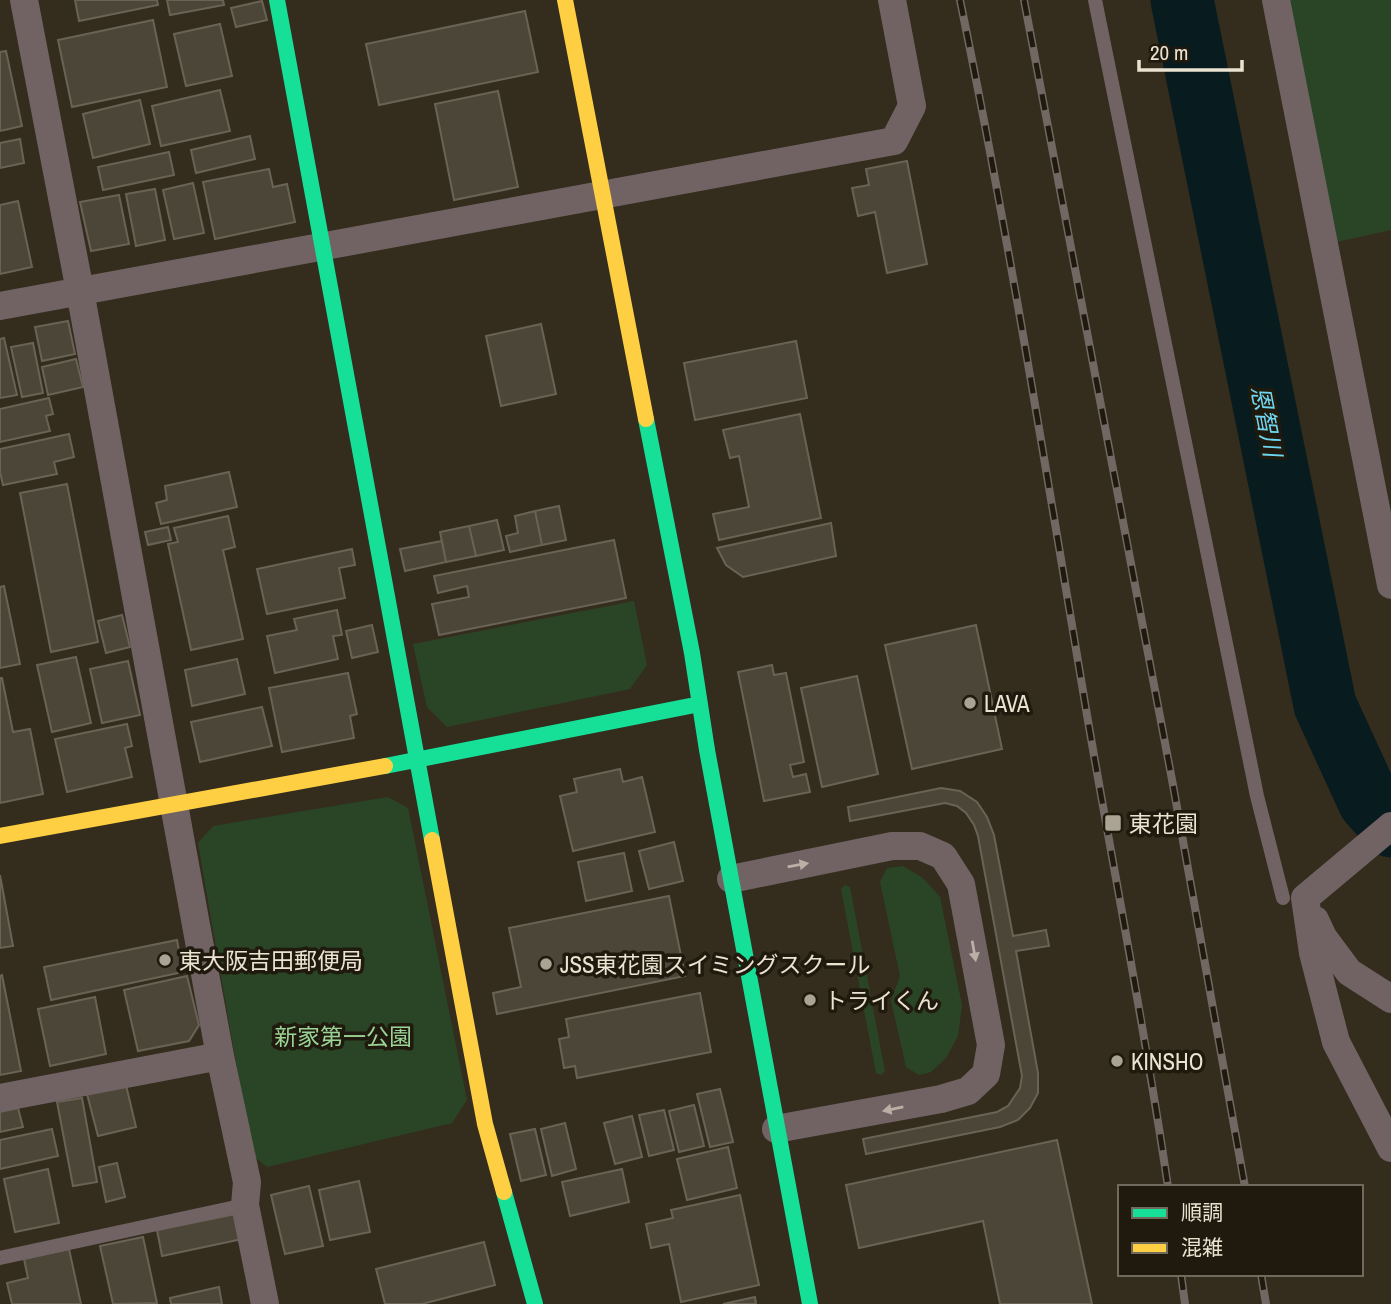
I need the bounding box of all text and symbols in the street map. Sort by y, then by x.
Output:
scale bar [1139,28,1242,72]
text: 20 m [1150,38,1188,67]
water label: 恩智川 [1244,383,1290,462]
place label: LAVA [984,688,1030,719]
marker: LAVA [962,695,978,711]
place label: 東花園 [1129,808,1198,839]
marker: 東花園 [1103,813,1123,833]
one-way arrow [787,860,809,871]
one-way arrow [969,940,980,962]
place label: 東大阪吉田郵便局 [179,945,363,976]
place label: JSS東花園スイミングスクール [560,949,871,980]
marker: 東大阪吉田郵便局 [157,952,173,968]
marker: JSS東花園スイミングスクール [538,956,554,972]
place label: トライくん [824,985,939,1016]
marker: トライくん [802,992,818,1008]
park label: 新家第一公園 [274,1021,412,1052]
place label: KINSHO [1131,1046,1203,1077]
marker: KINSHO [1109,1053,1125,1069]
one-way arrow [882,1104,904,1115]
legend [1118,1185,1363,1276]
text: 順調 [1181,1198,1223,1227]
text: 混雑 [1181,1233,1223,1262]

